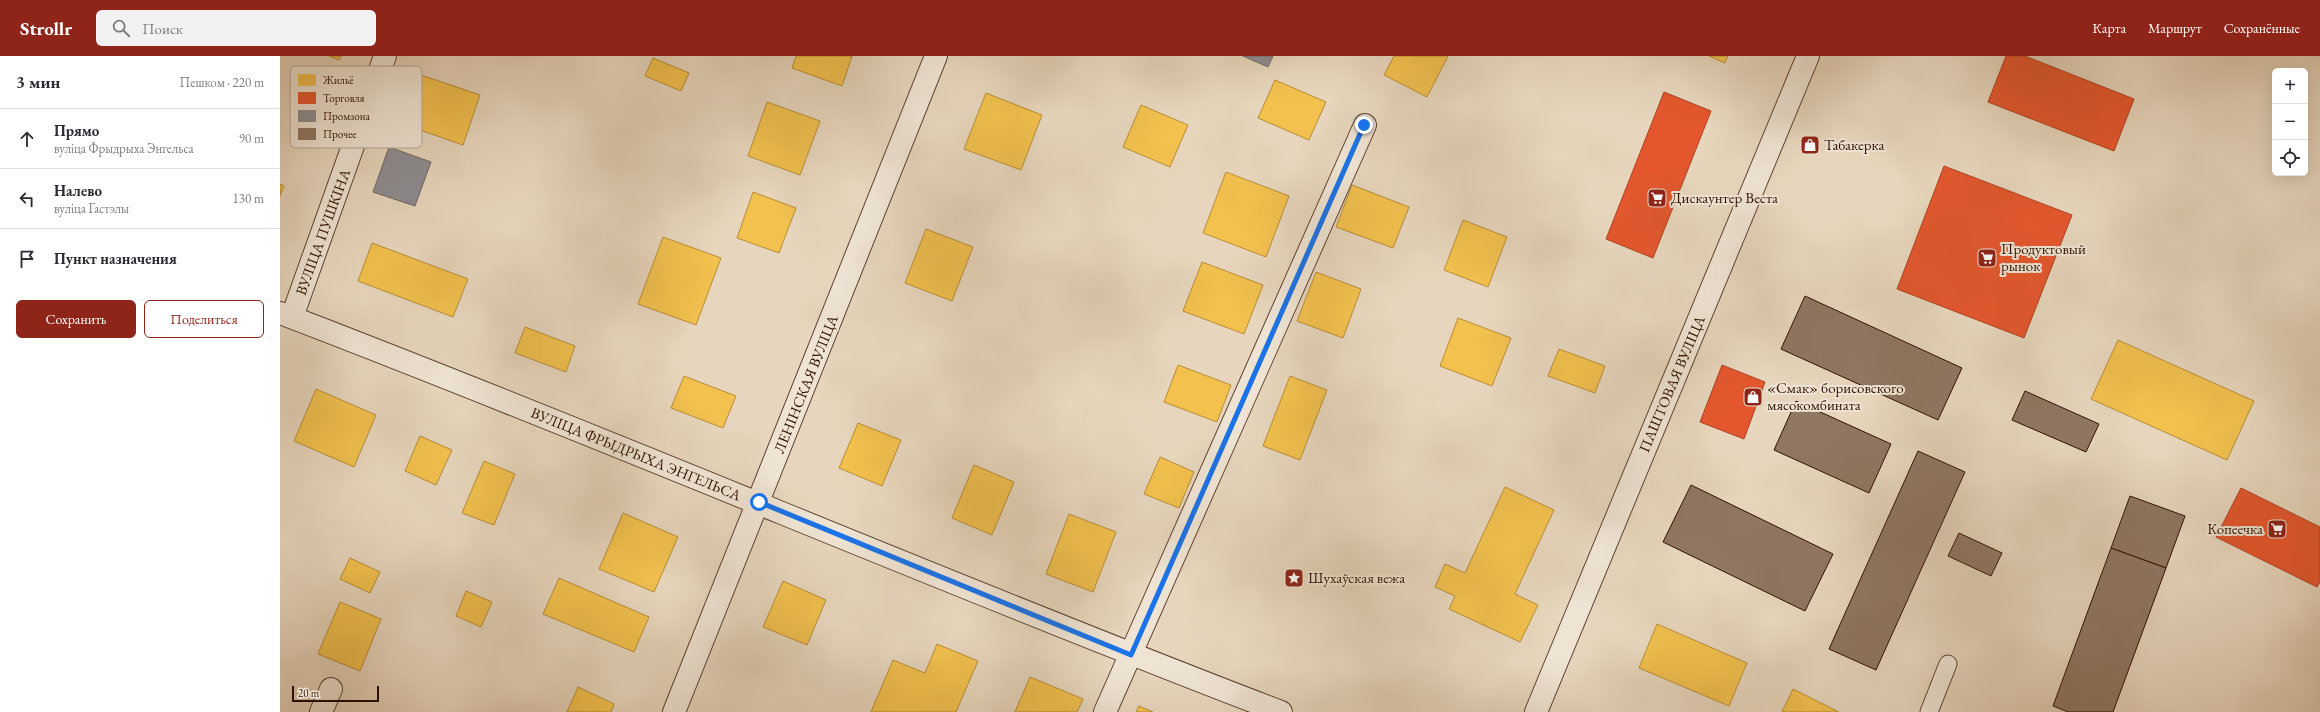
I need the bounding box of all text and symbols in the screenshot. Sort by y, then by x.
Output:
search box [96,10,376,46]
text: Strollr [20,16,72,41]
icon: search [110,17,132,39]
text: Поиск [142,19,183,38]
text: Карта [2093,19,2126,37]
text: Маршрут [2148,19,2202,37]
text: Сохранённые [2224,19,2300,37]
legend [290,66,422,148]
map controls [2272,68,2308,176]
button: + [2272,68,2308,104]
text: 3 мин [16,71,60,93]
text: Жильё [322,73,354,87]
text: Пешком · 220 m [180,74,264,91]
text: Торговля [323,91,364,105]
button: − [2272,104,2308,140]
text: Промзона [323,109,370,123]
route end [1355,116,1373,134]
text: Прямо [54,121,99,140]
text: Прочее [323,127,357,141]
icon: ahead [16,128,38,150]
text: 90 m [239,130,264,147]
shop icon: Табакерка [1799,134,1821,156]
place label: Табакерка [1824,135,1884,154]
text: вуліца Фрыдрыха Энгельса [54,140,194,157]
button: locate [2272,140,2308,176]
street label: ВУЛІЦА ПУШКІНА [291,166,354,298]
text: Налево [54,181,102,200]
supermarket icon: Дискаунтер Веста [1646,187,1668,209]
icon: left [16,188,38,210]
place label: Дискаунтер Веста [1671,188,1778,207]
text: 130 m [233,190,264,207]
text: вуліца Гастэлы [54,200,129,217]
place label: Продуктовый рынок [2001,239,2086,275]
supermarket icon: Продуктовый рынок [1976,247,1998,269]
icon: arrive [16,248,38,270]
text: Пункт назначения [54,249,177,268]
button: Сохранить [16,300,136,338]
button: Поделиться [144,300,264,338]
street label: ЛЕНІНСКАЯ ВУЛІЦА [769,311,842,456]
street label: ПАШТОВАЯ ВУЛІЦА [1634,312,1709,455]
place label: «Смак» борисовского мясокомбината [1767,378,1904,414]
shop icon: «Смак» борисовского мясокомбината [1742,386,1764,408]
street label: ВУЛІЦА ФРЫДРЫХА ЭНГЕЛЬСА [528,403,745,505]
route start [750,493,768,511]
supermarket icon: Копеечка [2266,518,2288,540]
place label: Копеечка [2207,519,2263,538]
place icon: Шухаўская вежа [1283,567,1305,589]
place label: Шухаўская вежа [1308,568,1405,587]
scale bar [292,684,379,703]
text: 20 m [298,686,319,700]

